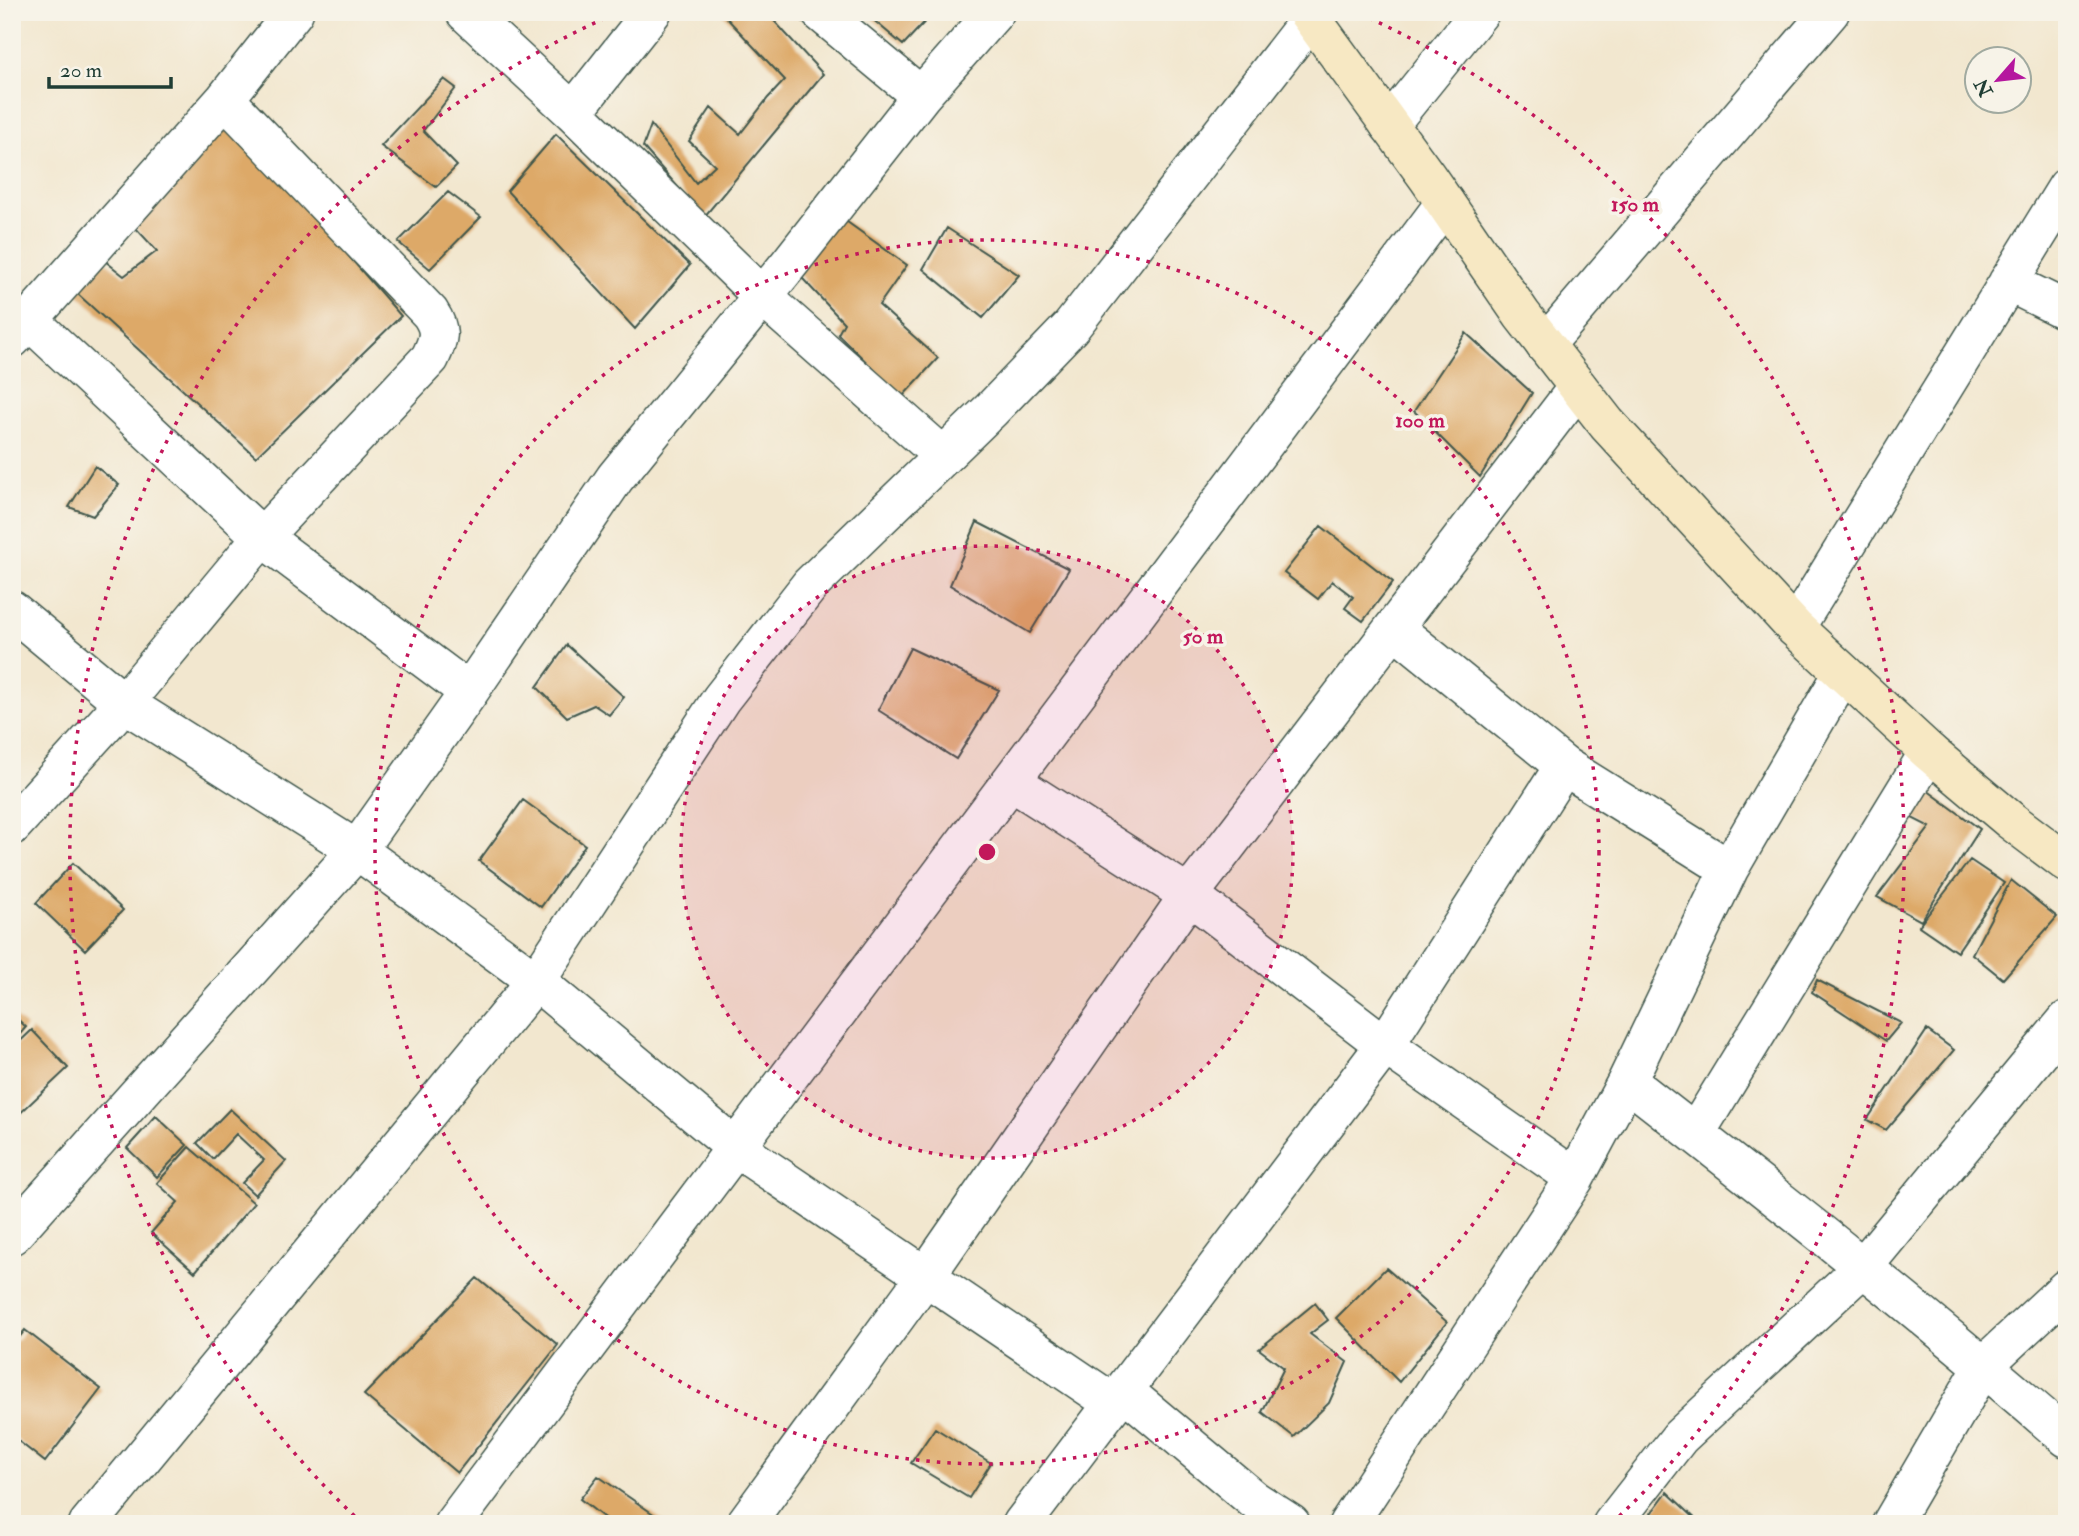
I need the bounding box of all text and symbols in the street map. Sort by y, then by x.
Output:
scale bar [49,46,172,90]
north arrow [1964,46,2034,116]
text: 20 m [60,57,102,84]
text: N [1969,73,1999,102]
text: 150 m [1611,191,1660,218]
text: 100 m [1395,407,1446,434]
text: 50 m [1183,623,1224,650]
centre of rings [975,840,999,864]

